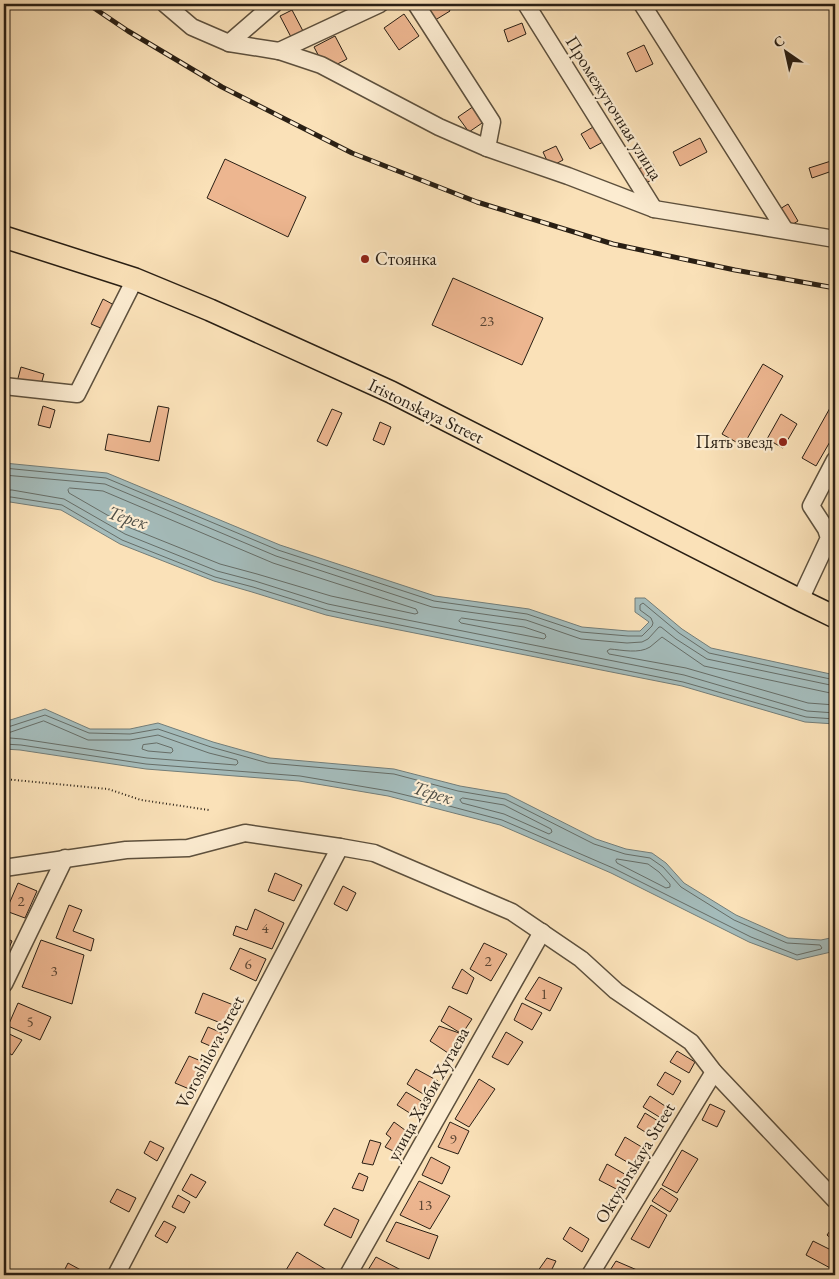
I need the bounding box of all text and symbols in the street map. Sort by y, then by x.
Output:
north arrow [762,28,812,78]
street label: Промежуточная улица [561,31,669,185]
text: С [770,31,788,51]
place label: Стоянка [375,247,438,270]
marker: Стоянка [359,253,371,265]
house number: 23 [480,311,494,330]
street label: Iristonskaya Street [365,373,488,449]
place label: Пять звезд [695,430,773,453]
marker: Пять звезд [777,436,789,448]
water label: Терек [105,500,152,536]
water label: Терек [410,775,457,811]
house number: 2 [17,891,25,910]
house number: 4 [261,918,269,937]
house number: 2 [484,951,492,970]
house number: 6 [244,954,252,973]
house number: 3 [50,961,58,980]
house number: 1 [540,984,548,1003]
street label: Voroshilova Street [170,991,249,1112]
house number: 5 [26,1012,34,1031]
street label: улица Хазби Хугаева [381,1022,474,1165]
street label: Oktyabrskaya Street [589,1098,680,1227]
house number: 9 [449,1129,457,1148]
house number: 13 [418,1195,432,1214]

